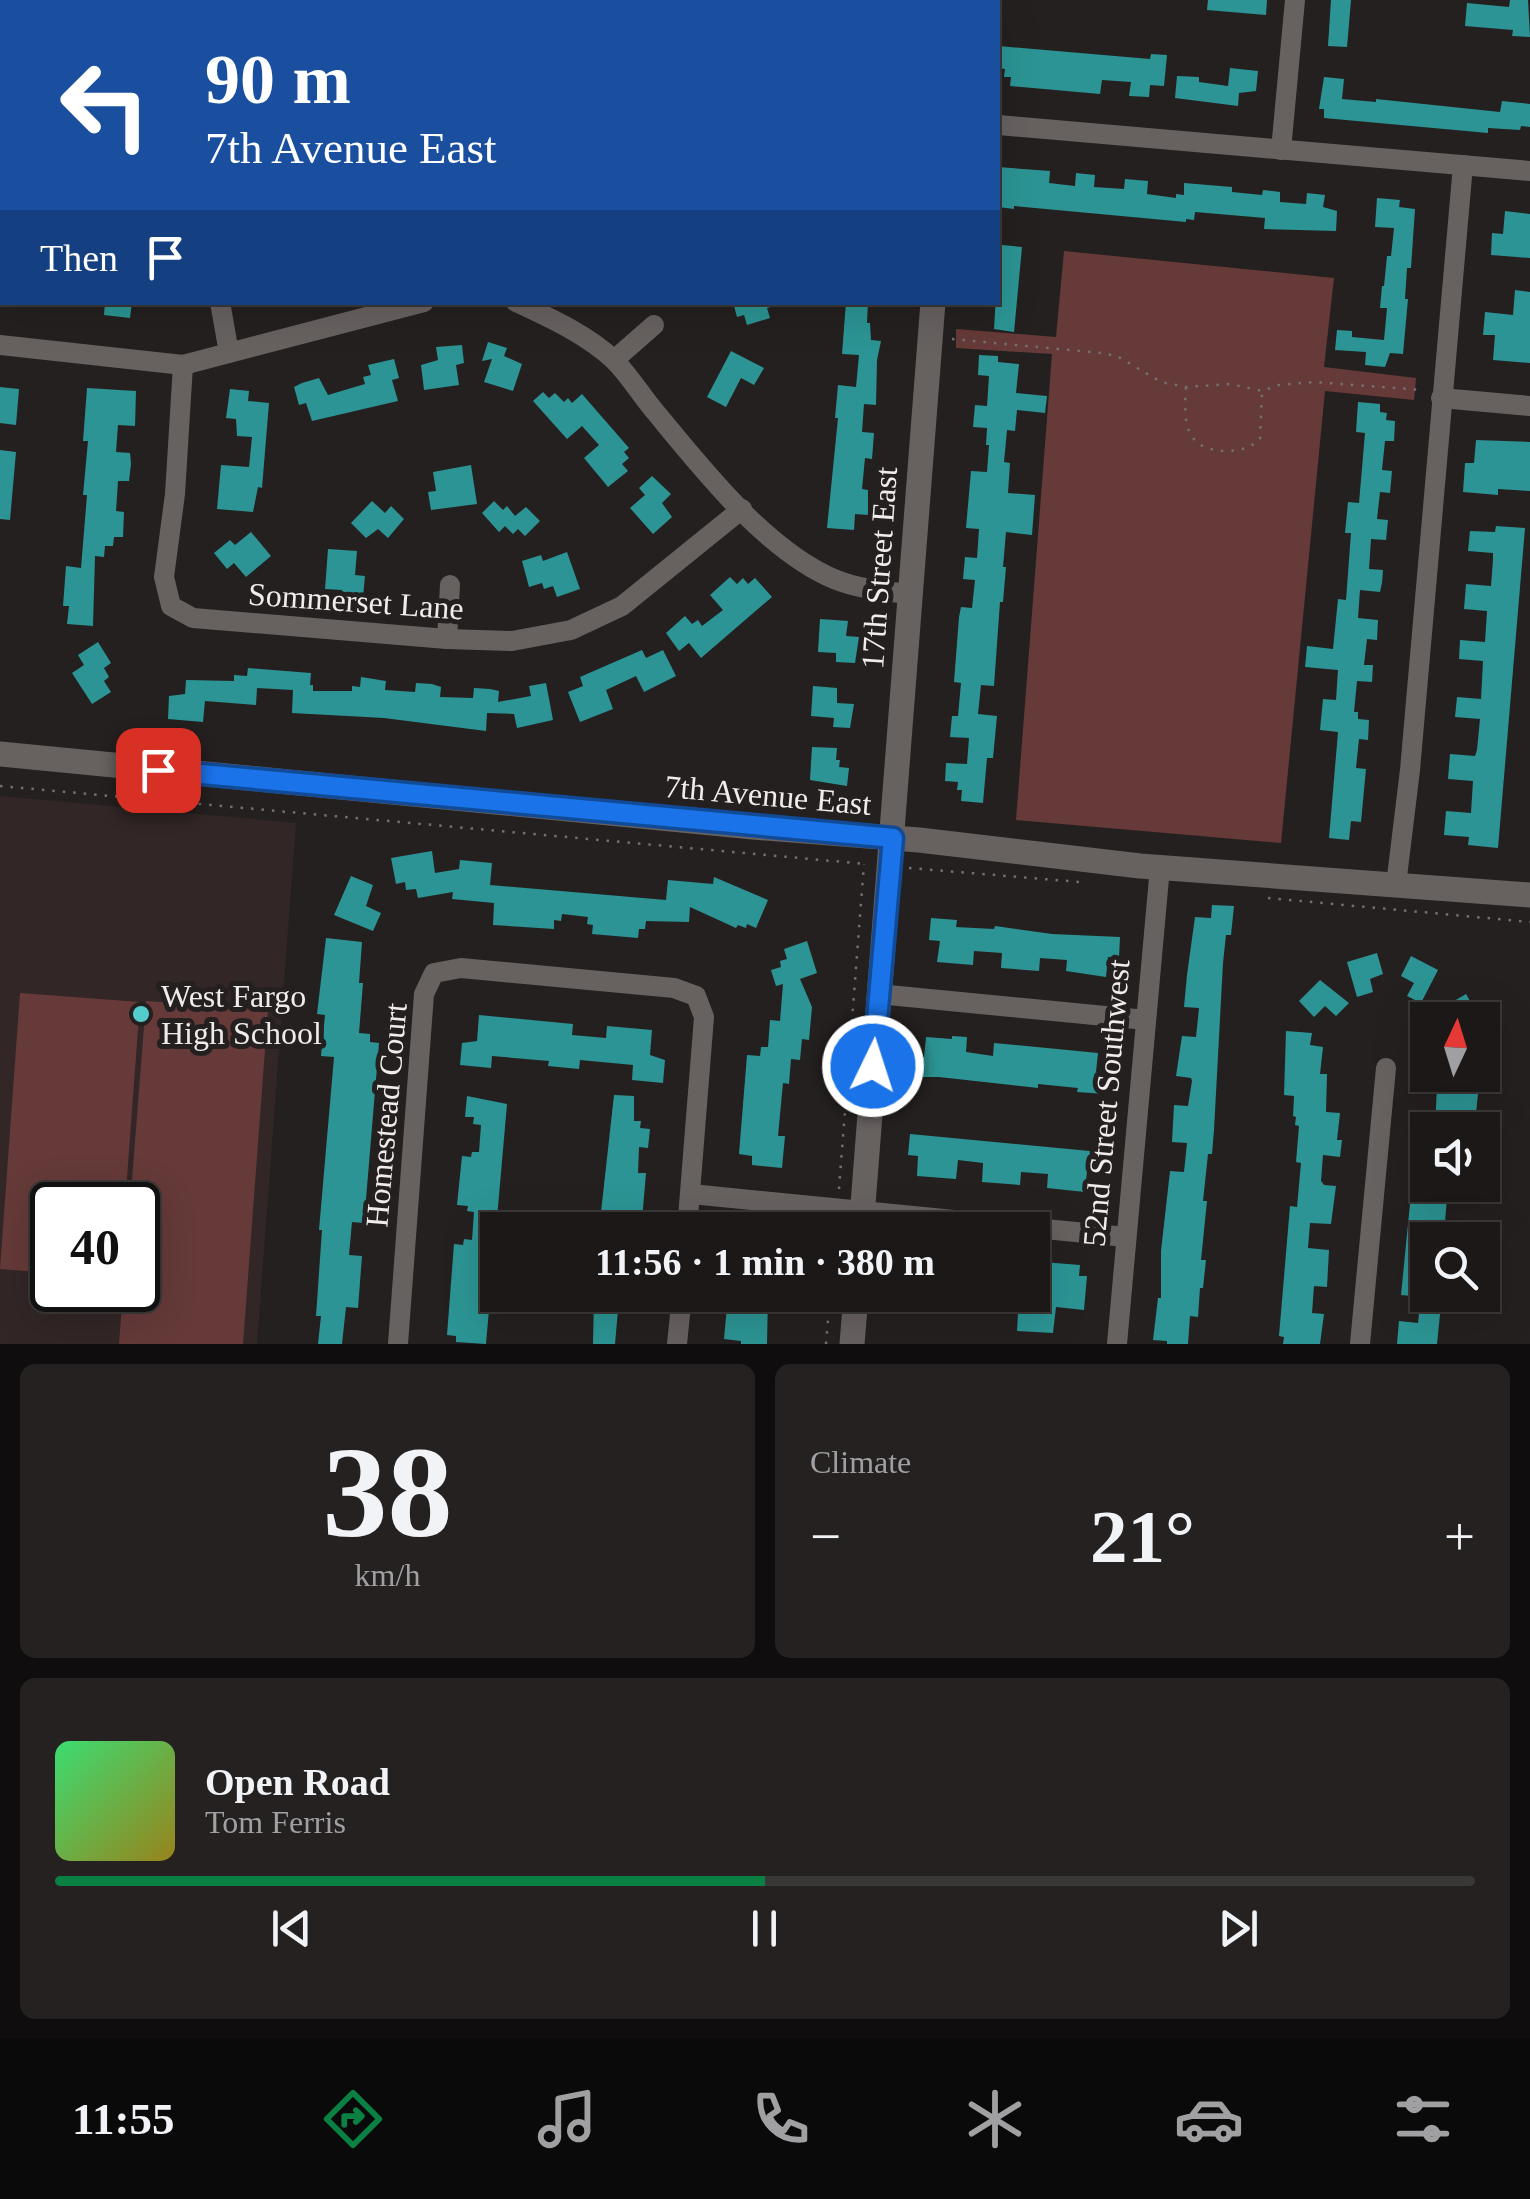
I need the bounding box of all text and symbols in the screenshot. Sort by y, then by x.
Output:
icon: left [40,40,170,170]
text: 90 m [205,41,351,118]
text: 7th Avenue East [205,123,497,173]
icon: arrive [138,230,193,285]
text: Then [40,237,118,279]
street label: 17th Street East [854,466,904,670]
street label: Sommerset Lane [247,576,465,626]
pin [116,728,201,813]
icon: arrive [131,743,186,798]
street label: 7th Avenue East [663,768,873,822]
street label: 52nd Street Southwest [1076,958,1136,1248]
place label: West Fargo High School [161,978,322,1051]
street label: Homestead Court [358,1001,414,1229]
north arrow [1410,1002,1500,1092]
map controls [1410,1002,1500,1312]
marker: West Fargo High School [130,1003,152,1025]
position arrow [821,1014,925,1118]
button: sound [1410,1112,1500,1202]
speed limit sign: 40 [30,1182,160,1312]
button: search [1410,1222,1500,1312]
text: 11:56 · 1 min · 380 m [595,1241,935,1283]
text: 38 [323,1420,453,1564]
text: Climate [810,1444,911,1480]
text: 21° [1090,1495,1195,1578]
text: − [810,1506,841,1567]
text: + [1444,1506,1475,1567]
text: km/h [355,1557,420,1593]
text: Open Road [205,1761,390,1803]
text: Tom Ferris [205,1804,346,1840]
icon: previous [264,1901,319,1956]
icon: pause [737,1901,792,1956]
icon: next [1211,1901,1266,1956]
icon: directions [318,2084,388,2154]
icon: music [532,2084,602,2154]
icon: phone [746,2084,816,2154]
icon: climate [960,2084,1030,2154]
icon: car [1174,2084,1244,2154]
icon: filters [1388,2084,1458,2154]
text: 11:55 [72,2094,174,2144]

